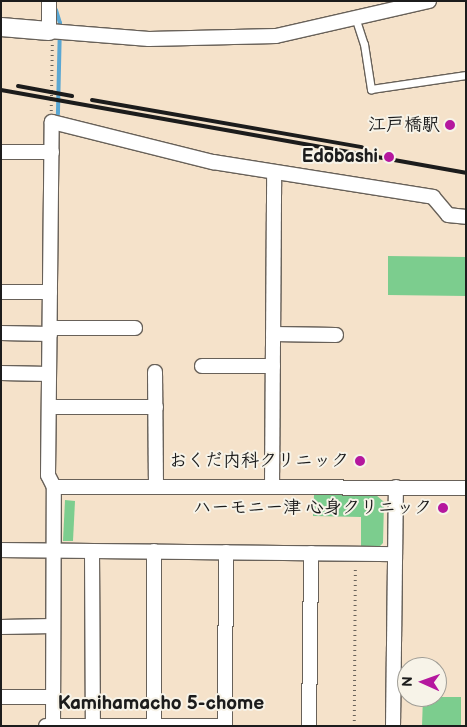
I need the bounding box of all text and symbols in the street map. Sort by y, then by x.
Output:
place label: 江戸橋駅 [368,114,440,136]
marker: 江戸橋駅 [444,119,456,131]
place label: Edobashi [302,146,378,168]
marker: Edobashi [382,150,396,164]
place label: おくだ内科クリニック [169,450,349,472]
marker: おくだ内科クリニック [353,454,367,468]
place label: ハーモニー津 心身クリニック [193,497,432,519]
marker: ハーモニー津 心身クリニック [436,501,450,515]
north arrow [397,657,447,707]
text: N [399,676,416,687]
district label: Kamihamacho 5-chome [58,693,264,715]

